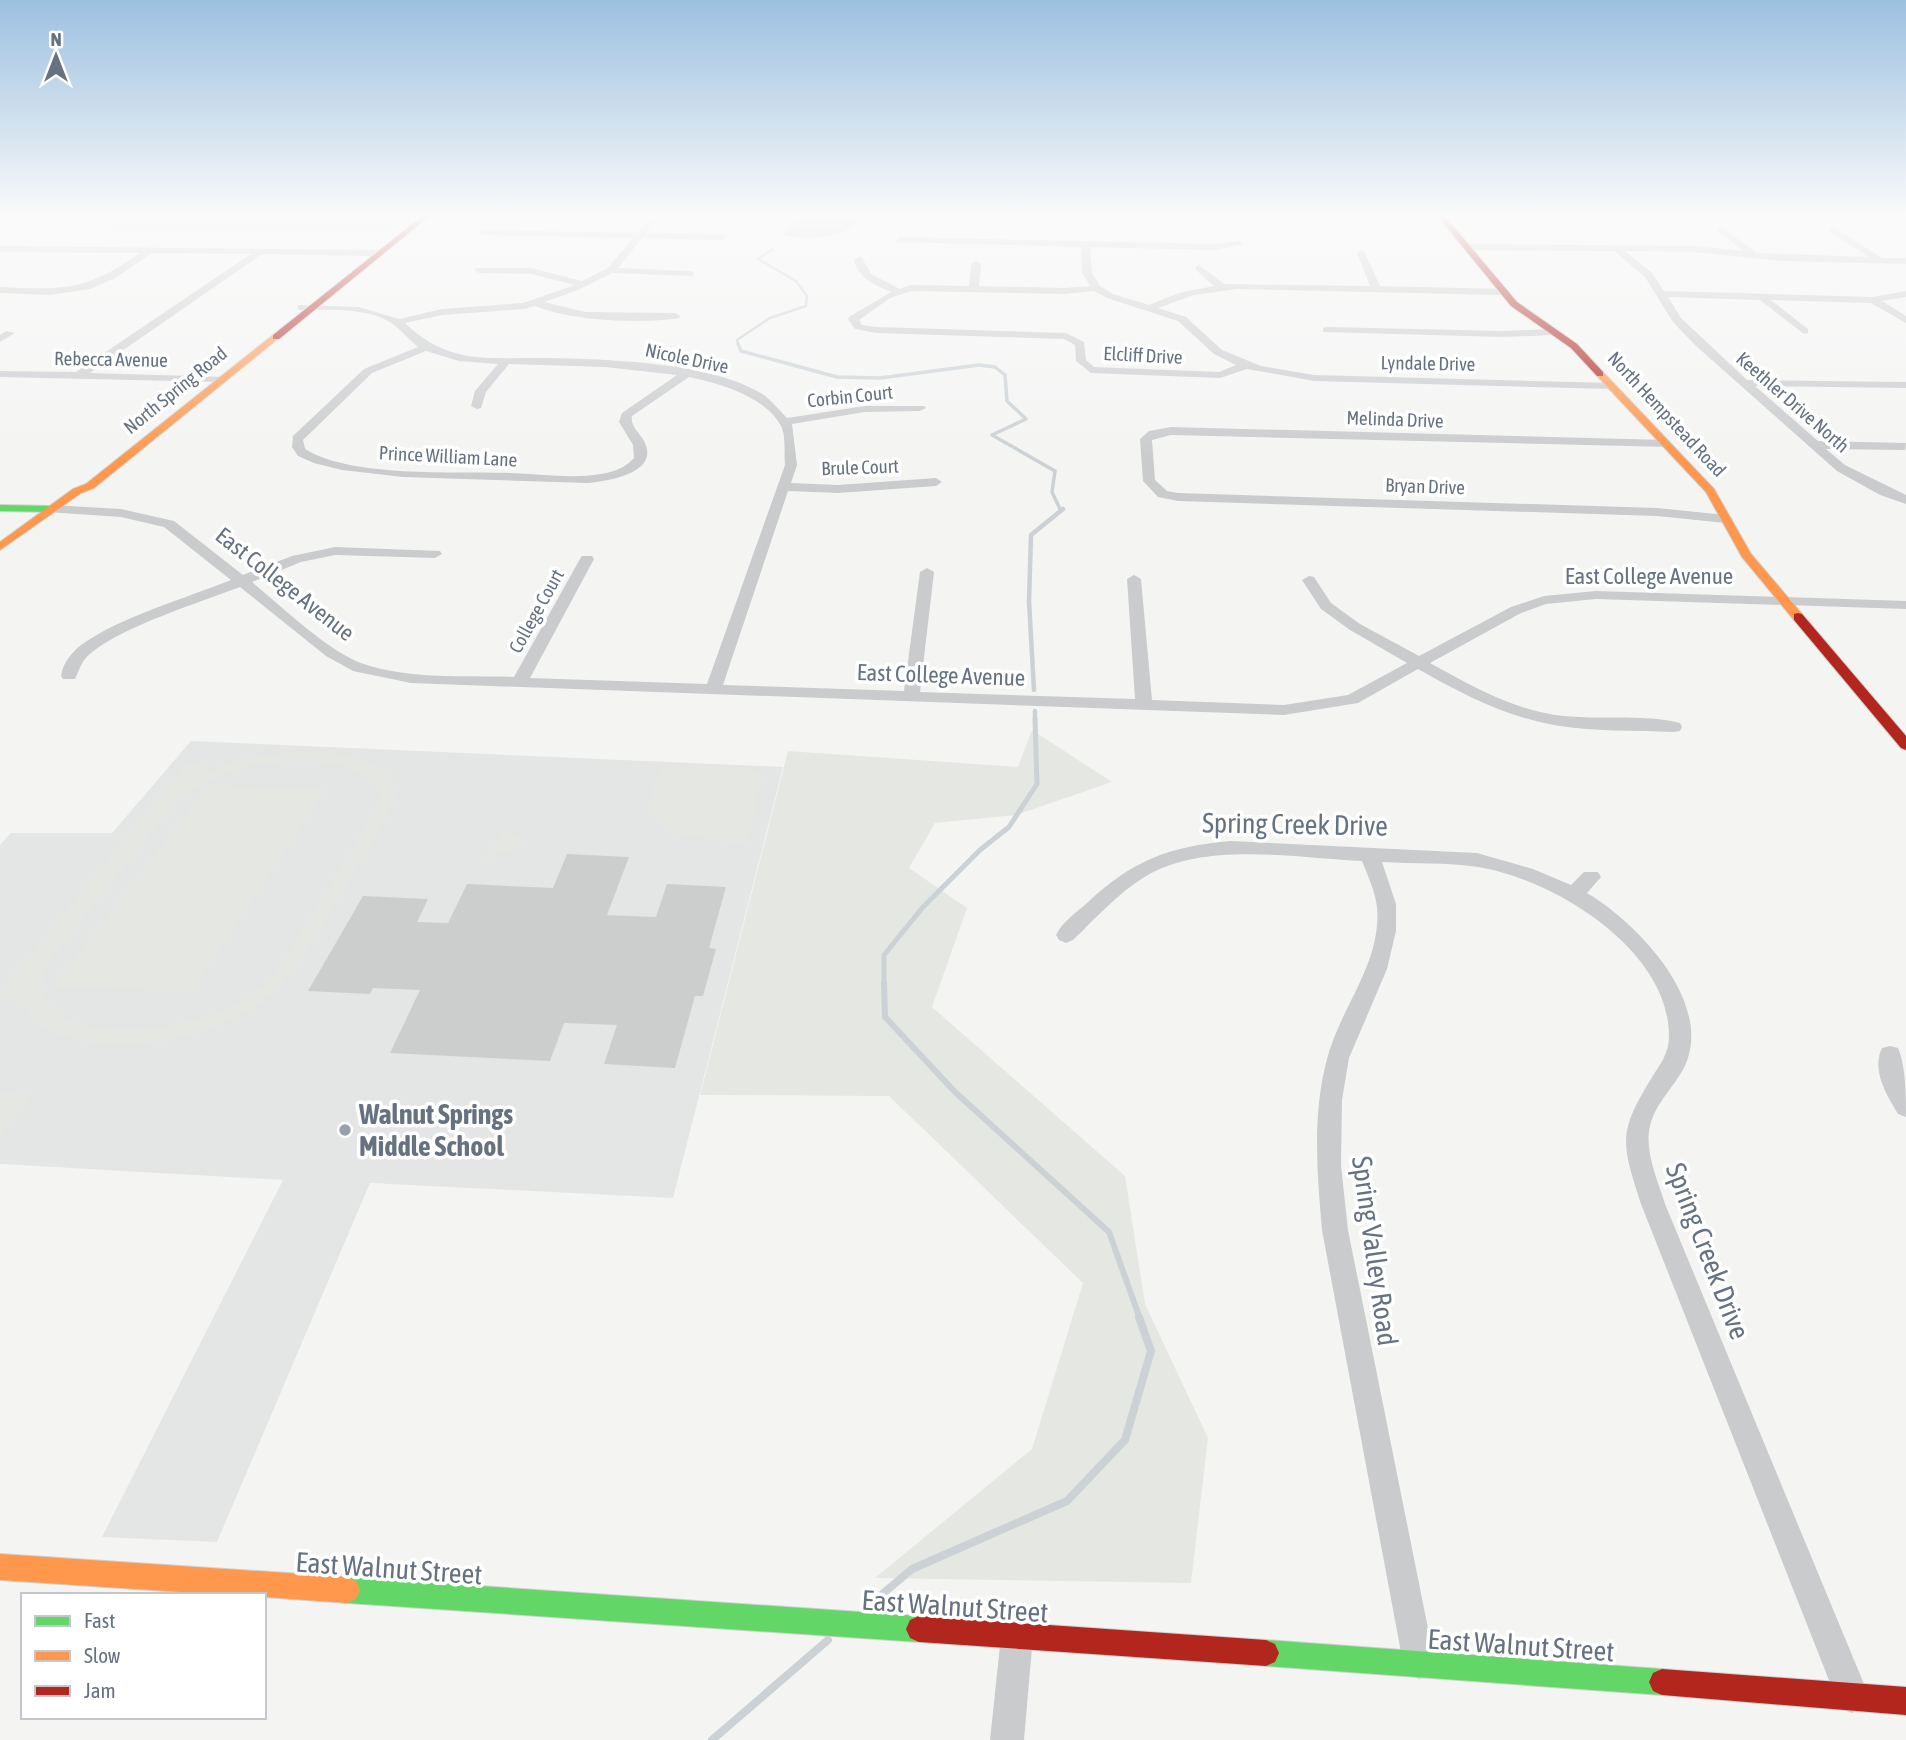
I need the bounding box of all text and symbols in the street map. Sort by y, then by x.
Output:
north arrow [21,21,91,91]
text: N [50,28,62,50]
street label: Nicole Drive [643,338,731,378]
street label: North Spring Road [119,342,231,438]
street label: Elcliff Drive [1103,342,1183,368]
street label: Rebecca Avenue [54,347,168,371]
street label: North Hempstead Road [1604,347,1730,481]
street label: Keethler Drive North [1732,347,1854,457]
street label: Lyndale Drive [1381,351,1475,375]
street label: Corbin Court [806,381,894,411]
street label: Melinda Drive [1346,406,1444,432]
street label: Prince William Lane [378,441,518,471]
street label: Brule Court [821,455,899,479]
street label: Bryan Drive [1385,474,1465,498]
street label: East College Avenue [211,522,359,646]
street label: East College Avenue [1565,563,1733,589]
street label: College Court [504,565,568,657]
street label: East College Avenue [856,659,1026,691]
street label: Spring Creek Drive [1202,806,1388,842]
place label: Walnut Springs Middle School [358,1098,513,1162]
marker: Walnut Springs Middle School [337,1122,353,1138]
street label: Spring Valley Road [1346,1154,1404,1348]
street label: Spring Creek Drive [1660,1159,1756,1343]
street label: East Walnut Street [295,1546,483,1590]
street label: East Walnut Street [861,1584,1049,1628]
legend [21,1593,266,1719]
text: Fast [84,1608,115,1632]
street label: East Walnut Street [1427,1623,1615,1667]
text: Slow [84,1643,121,1667]
text: Jam [84,1678,116,1702]

